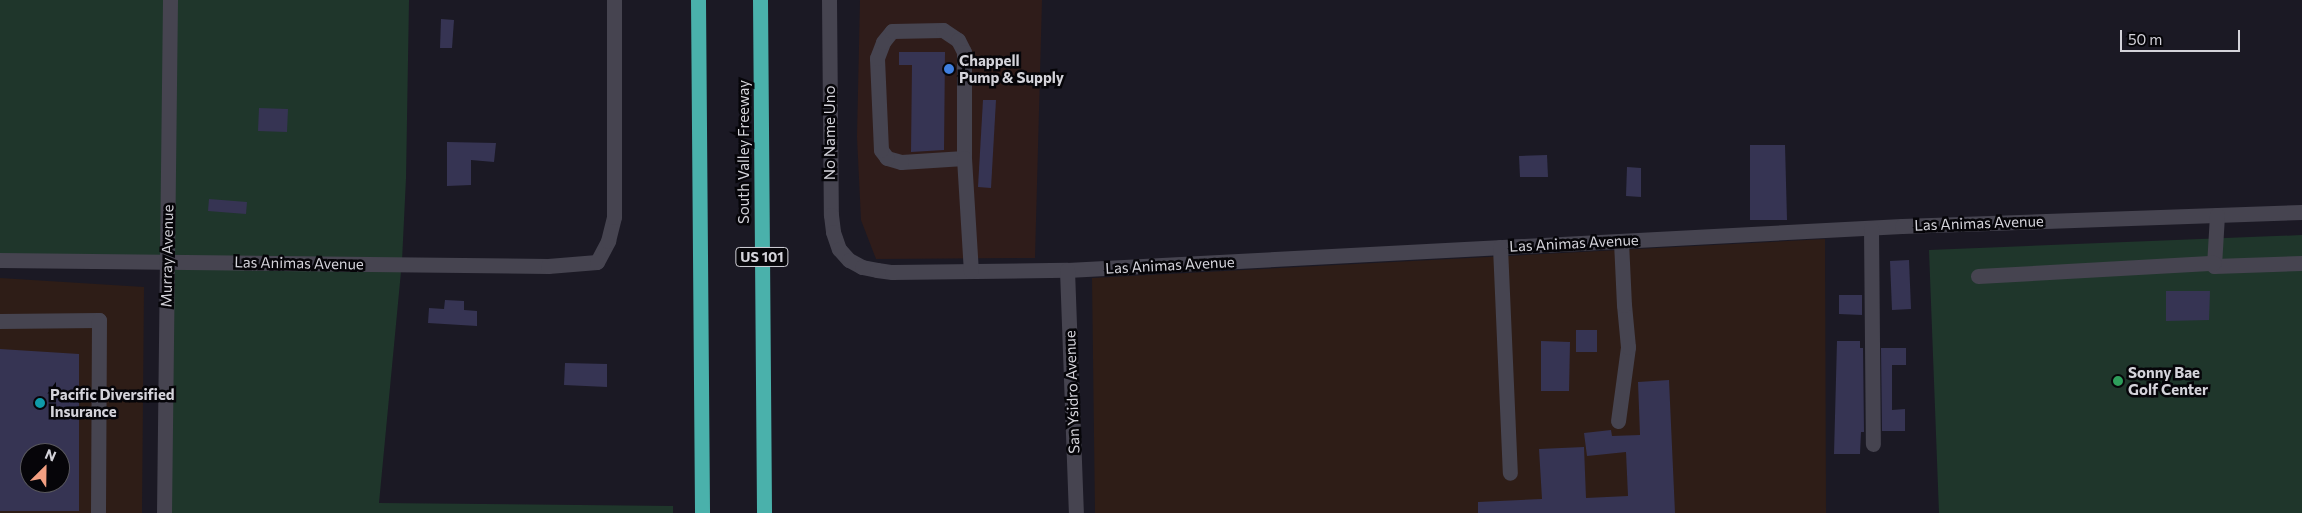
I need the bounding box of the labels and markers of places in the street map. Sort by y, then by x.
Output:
place label: Chappell Pump & Supply [959,51,1064,86]
marker: Chappell Pump & Supply [943,63,955,75]
place label: Sonny Bae Golf Center [2128,363,2208,398]
marker: Sonny Bae Golf Center [2112,375,2124,387]
place label: Pacific Diversified Insurance [50,385,175,420]
marker: Pacific Diversified Insurance [34,397,46,409]

